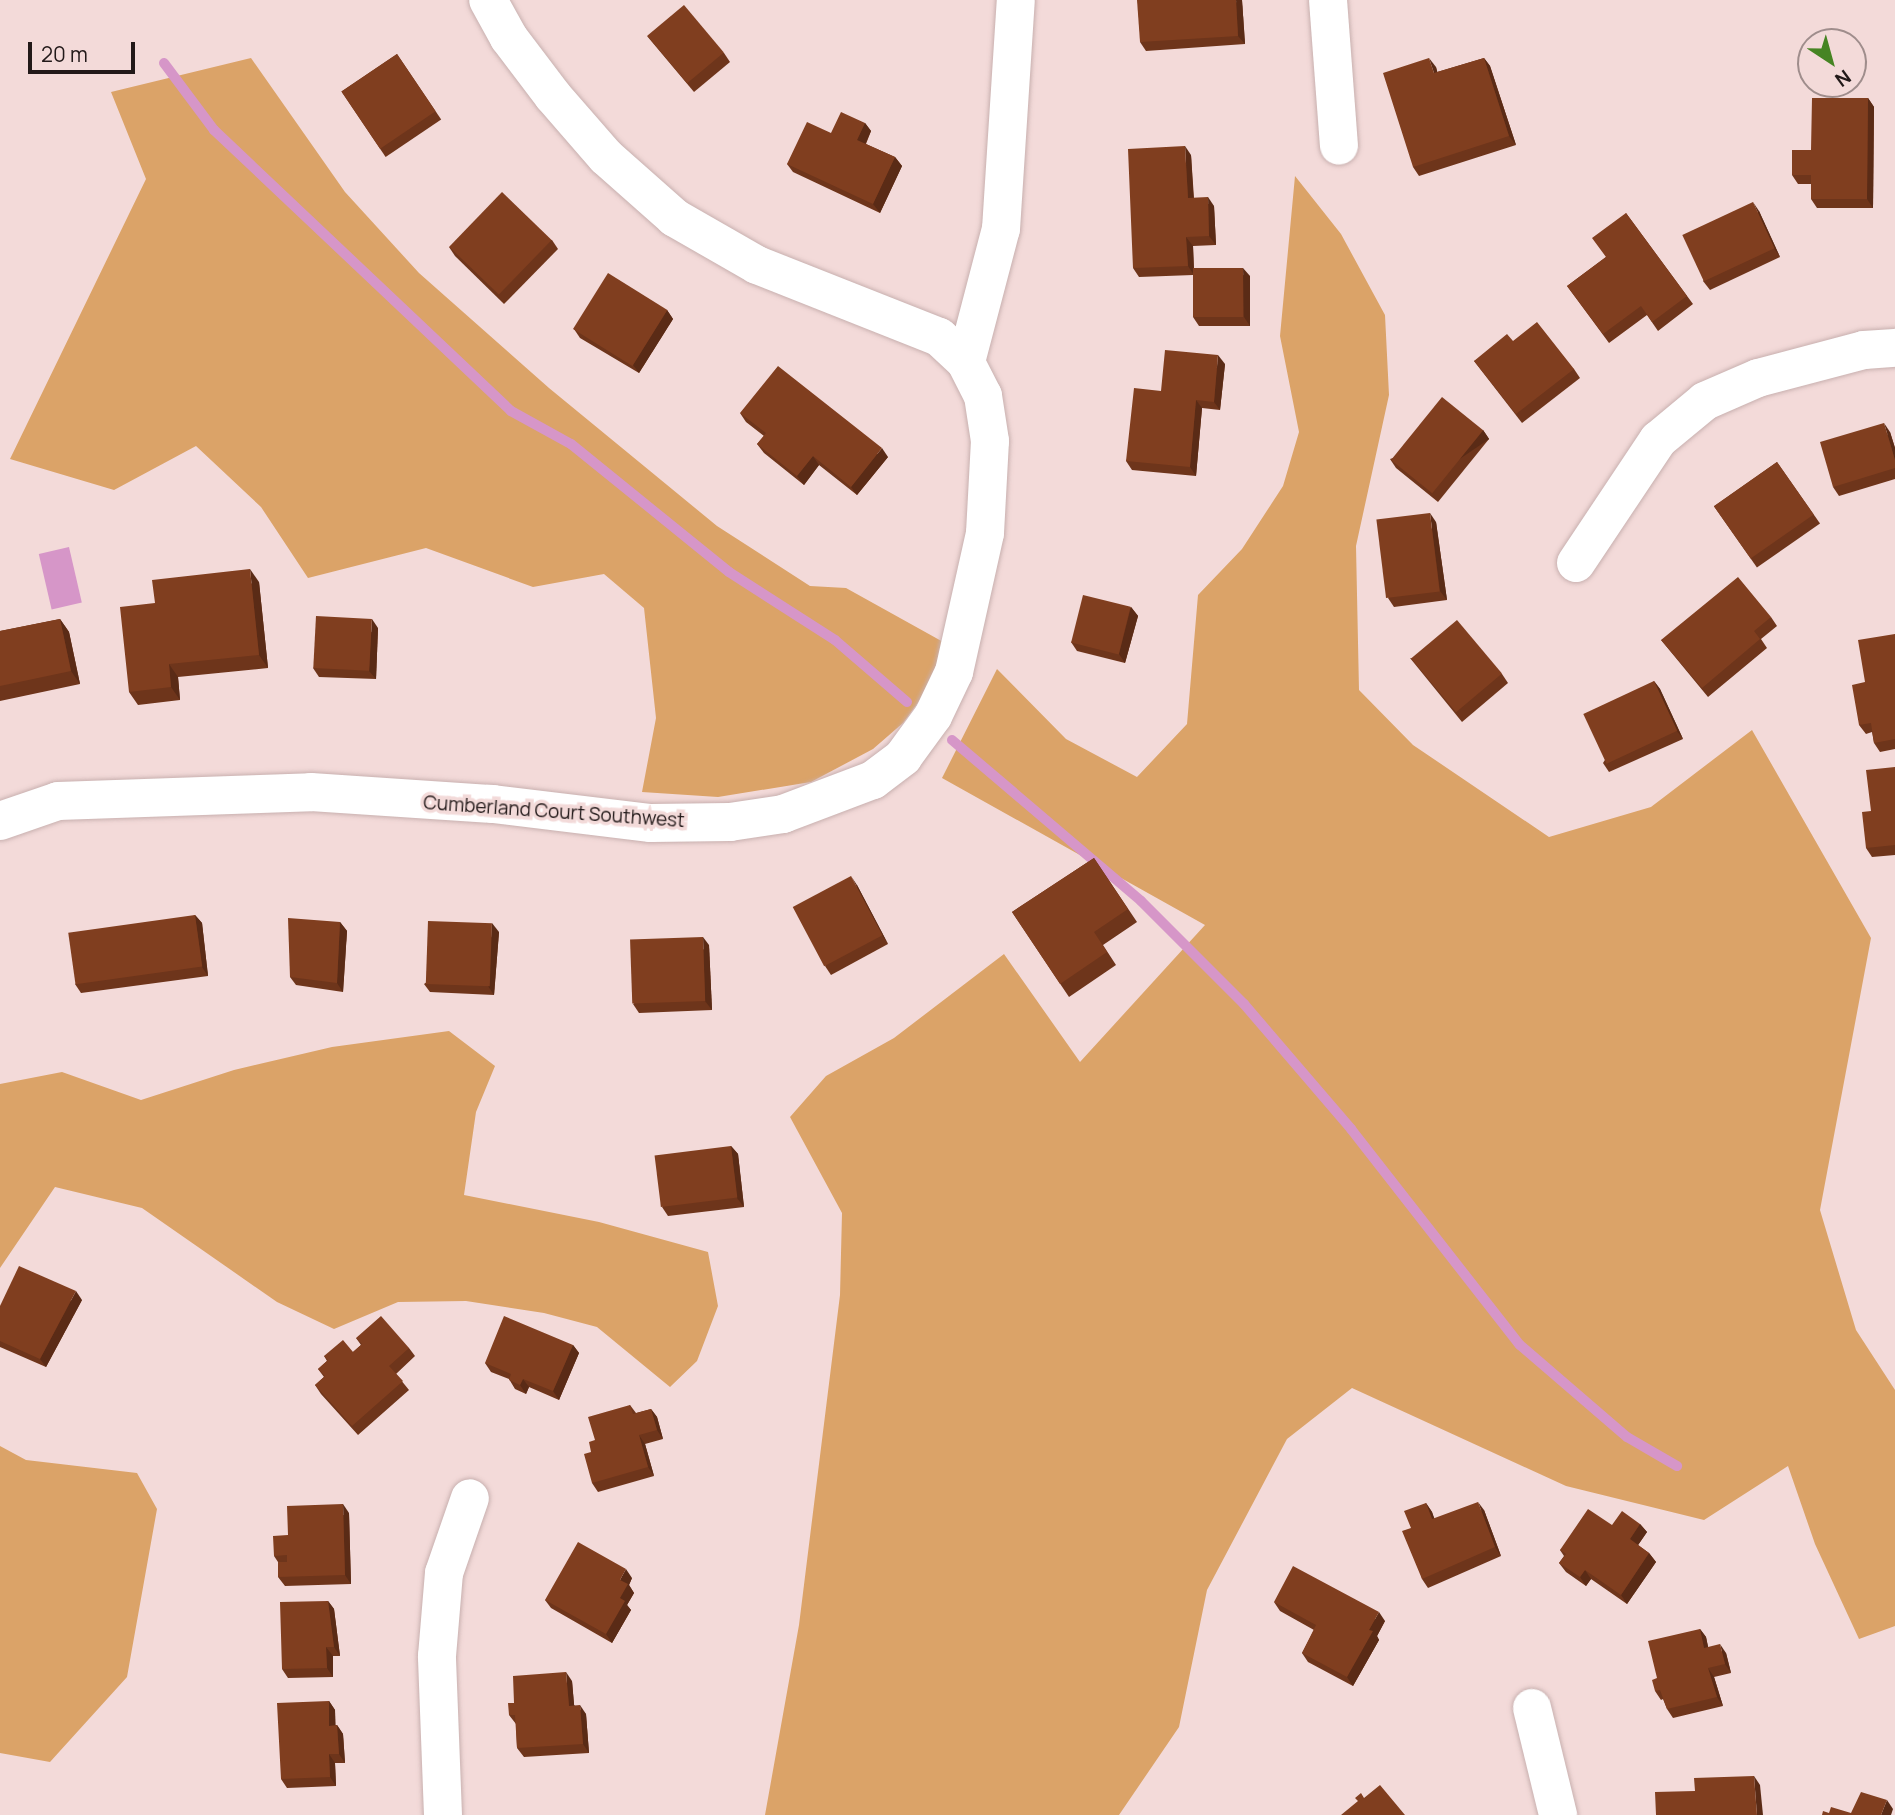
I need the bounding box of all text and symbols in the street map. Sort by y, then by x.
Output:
scale bar [32,28,138,72]
north arrow [1797,28,1867,98]
text: 20 m [41,40,88,68]
text: N [1830,64,1856,93]
street label: Cumberland Court Southwest [423,791,685,833]

